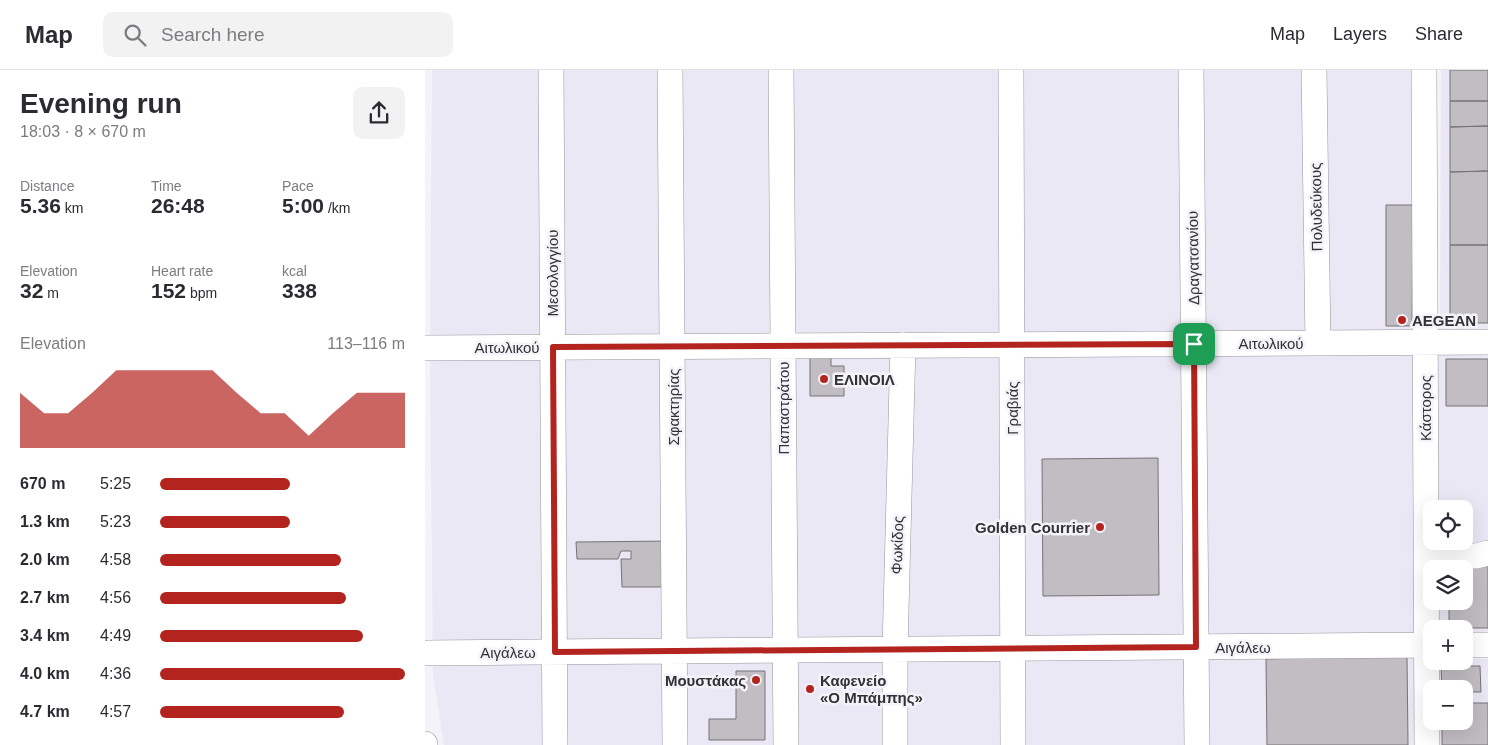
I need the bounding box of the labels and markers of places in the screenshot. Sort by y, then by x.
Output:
place label: AEGEAN [1412,312,1476,329]
marker: AEGEAN [1396,314,1408,326]
pin [1173,323,1215,365]
place label: ΕΛΙΝΟΙΛ [834,371,895,388]
marker: ΕΛΙΝΟΙΛ [818,373,830,385]
place label: Golden Courrier [975,519,1090,536]
marker: Golden Courrier [1094,521,1106,533]
place label: Μουστάκας [665,672,746,689]
place label: Καφενείο «Ο Μπάμπης» [820,672,923,706]
marker: Μουστάκας [750,674,762,686]
marker: Καφενείο «Ο Μπάμπης» [804,683,816,695]

